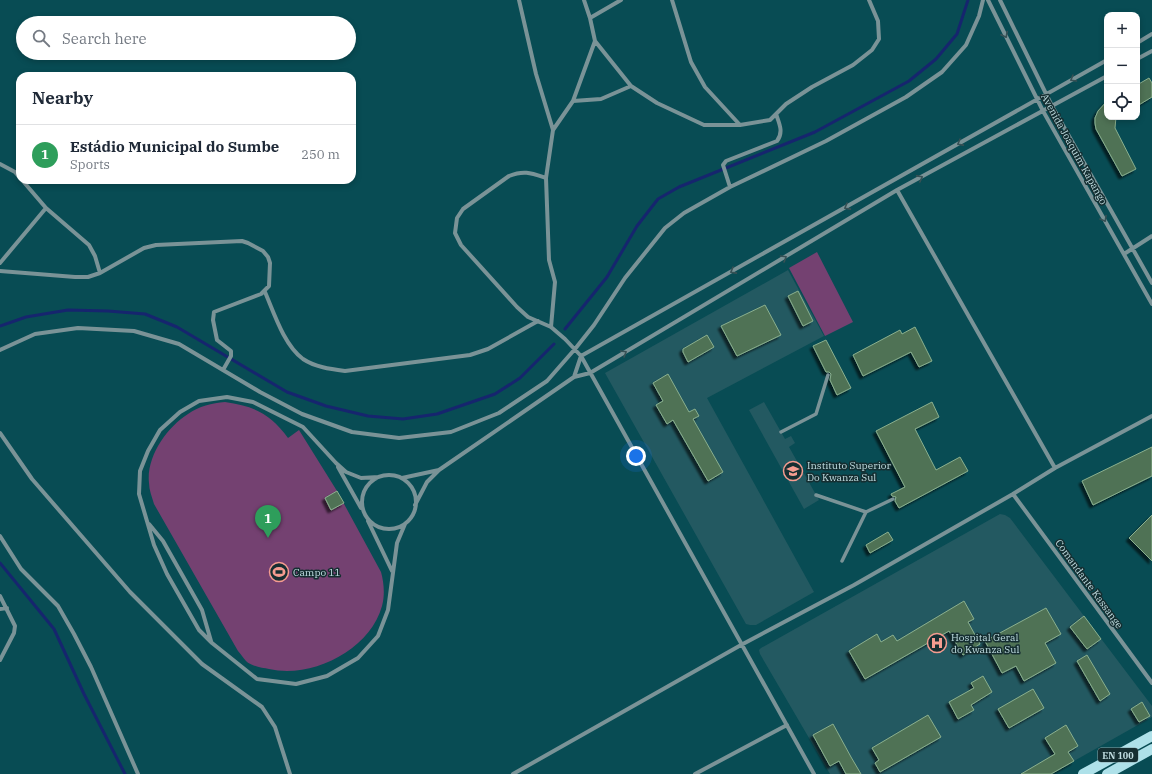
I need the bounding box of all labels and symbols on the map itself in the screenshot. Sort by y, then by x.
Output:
one-way arrow [1000,31,1008,39]
one-way arrow [1070,75,1077,82]
street label: Avenida Joaquim Kapango [1038,91,1110,207]
one-way arrow [957,139,964,146]
one-way arrow [916,175,923,182]
one-way arrow [843,202,851,210]
one-way arrow [1100,215,1107,222]
one-way arrow [780,255,787,262]
one-way arrow [730,266,737,273]
one-way arrow [620,350,627,357]
your location [626,446,646,466]
place label: Instituto Superior Do Kwanza Sul [807,459,891,484]
school or university icon: Instituto Superior Do Kwanza Sul [782,460,804,482]
pin: 1 [255,505,281,538]
street label: Comandante Kassange [1052,537,1126,631]
sports icon: Campo 11 [268,561,290,583]
place label: Campo 11 [293,566,341,579]
place label: Hospital Geral do Kwanza Sul [951,631,1019,656]
hospital icon: Hospital Geral do Kwanza Sul [926,632,948,654]
road number: EN 100 [1098,748,1138,762]

